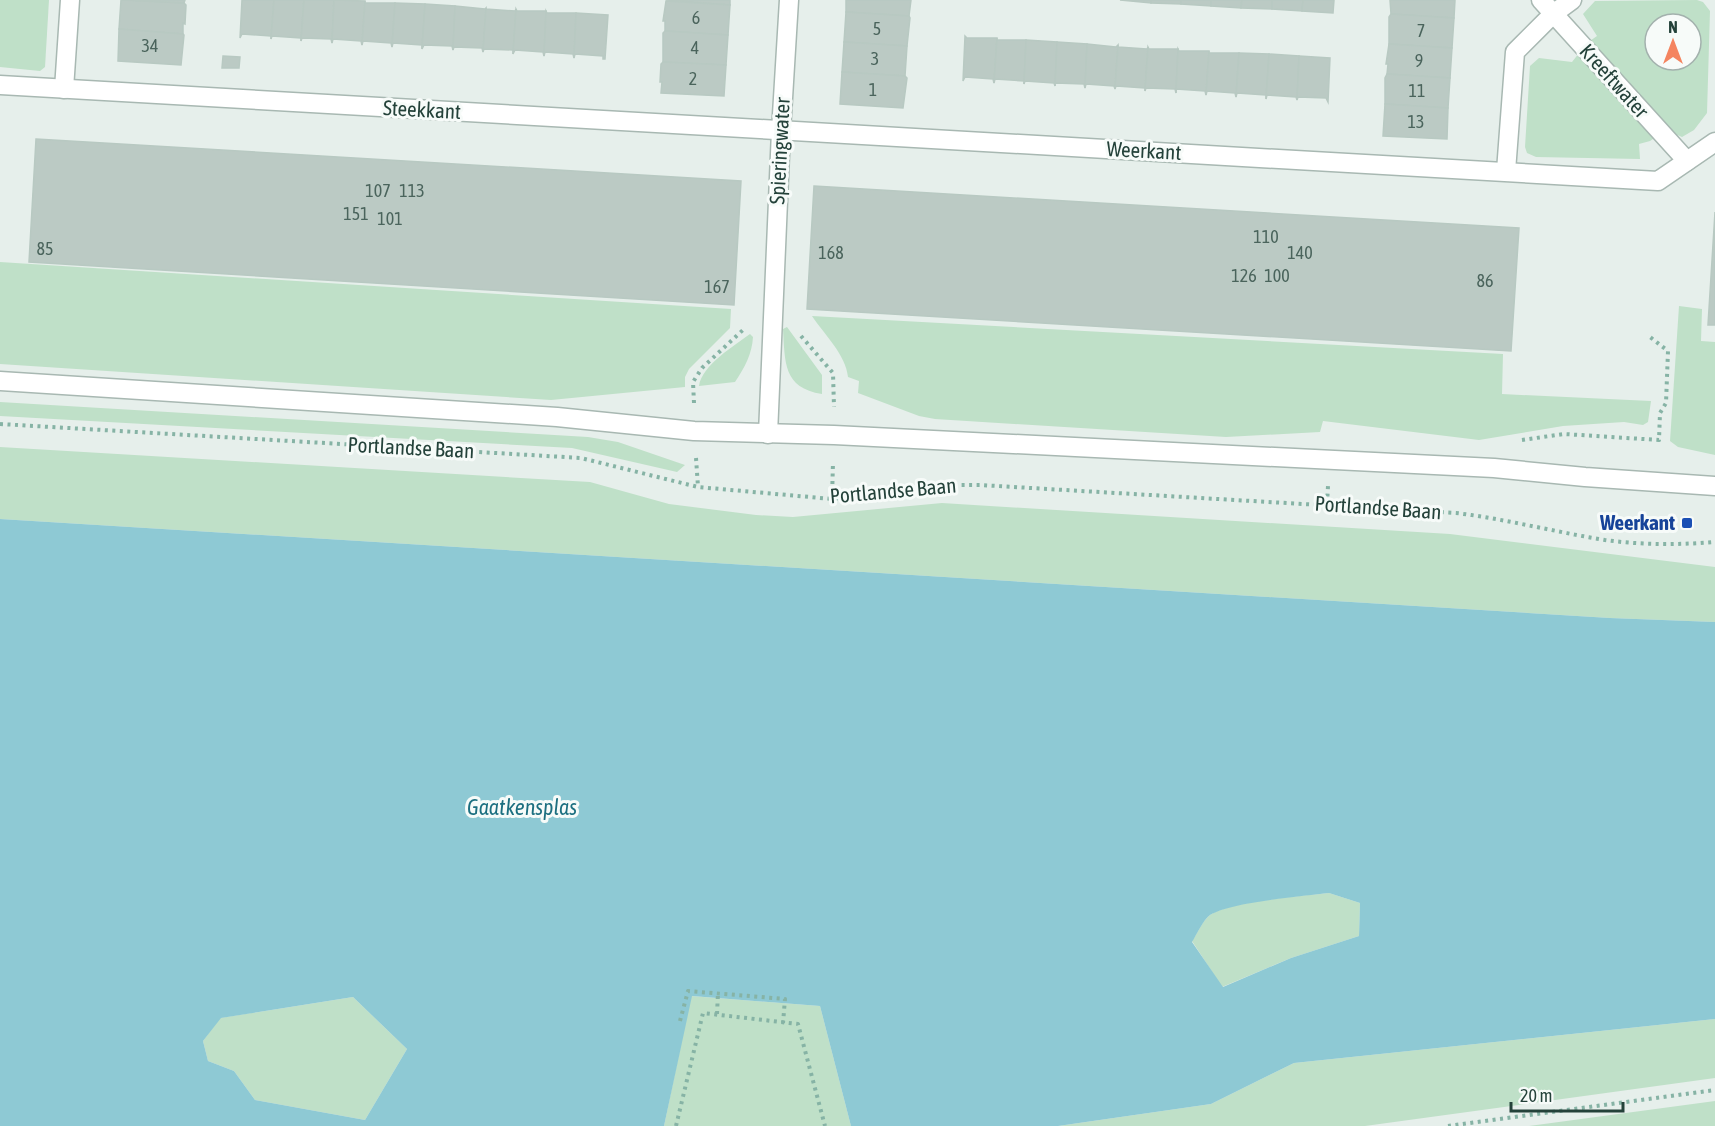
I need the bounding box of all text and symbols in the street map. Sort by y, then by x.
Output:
house number: 6 [692,7,700,28]
north arrow [1643,12,1703,72]
house number: 5 [873,18,881,39]
text: N [1668,18,1678,36]
house number: 7 [1417,20,1425,41]
house number: 34 [142,35,158,56]
house number: 4 [691,37,699,58]
street label: Kreeftwater [1575,39,1655,123]
house number: 3 [871,48,879,69]
house number: 9 [1415,50,1423,71]
house number: 2 [689,68,697,89]
house number: 1 [869,79,877,100]
house number: 11 [1409,80,1425,101]
street label: Steekkant [382,95,462,123]
street label: Spieringwater [764,96,794,205]
house number: 13 [1408,111,1424,132]
street label: Weerkant [1106,136,1182,164]
house number: 107 [365,180,391,201]
house number: 113 [399,180,425,201]
house number: 151 [343,203,369,224]
house number: 101 [377,208,403,229]
house number: 110 [1253,226,1279,247]
house number: 85 [37,238,53,259]
house number: 168 [818,242,844,263]
house number: 140 [1287,242,1313,263]
house number: 126 [1231,265,1257,286]
house number: 100 [1264,265,1290,286]
house number: 86 [1477,270,1493,291]
house number: 167 [704,276,730,297]
street label: Portlandse Baan [347,432,475,462]
street label: Portlandse Baan [829,473,957,507]
street label: Portlandse Baan [1314,491,1442,523]
place label: Weerkant [1599,510,1675,534]
marker: Weerkant [1680,516,1694,530]
water label: Gaatkensplas [467,794,577,820]
scale bar [1511,1075,1624,1113]
text: 20 m [1520,1085,1552,1106]

